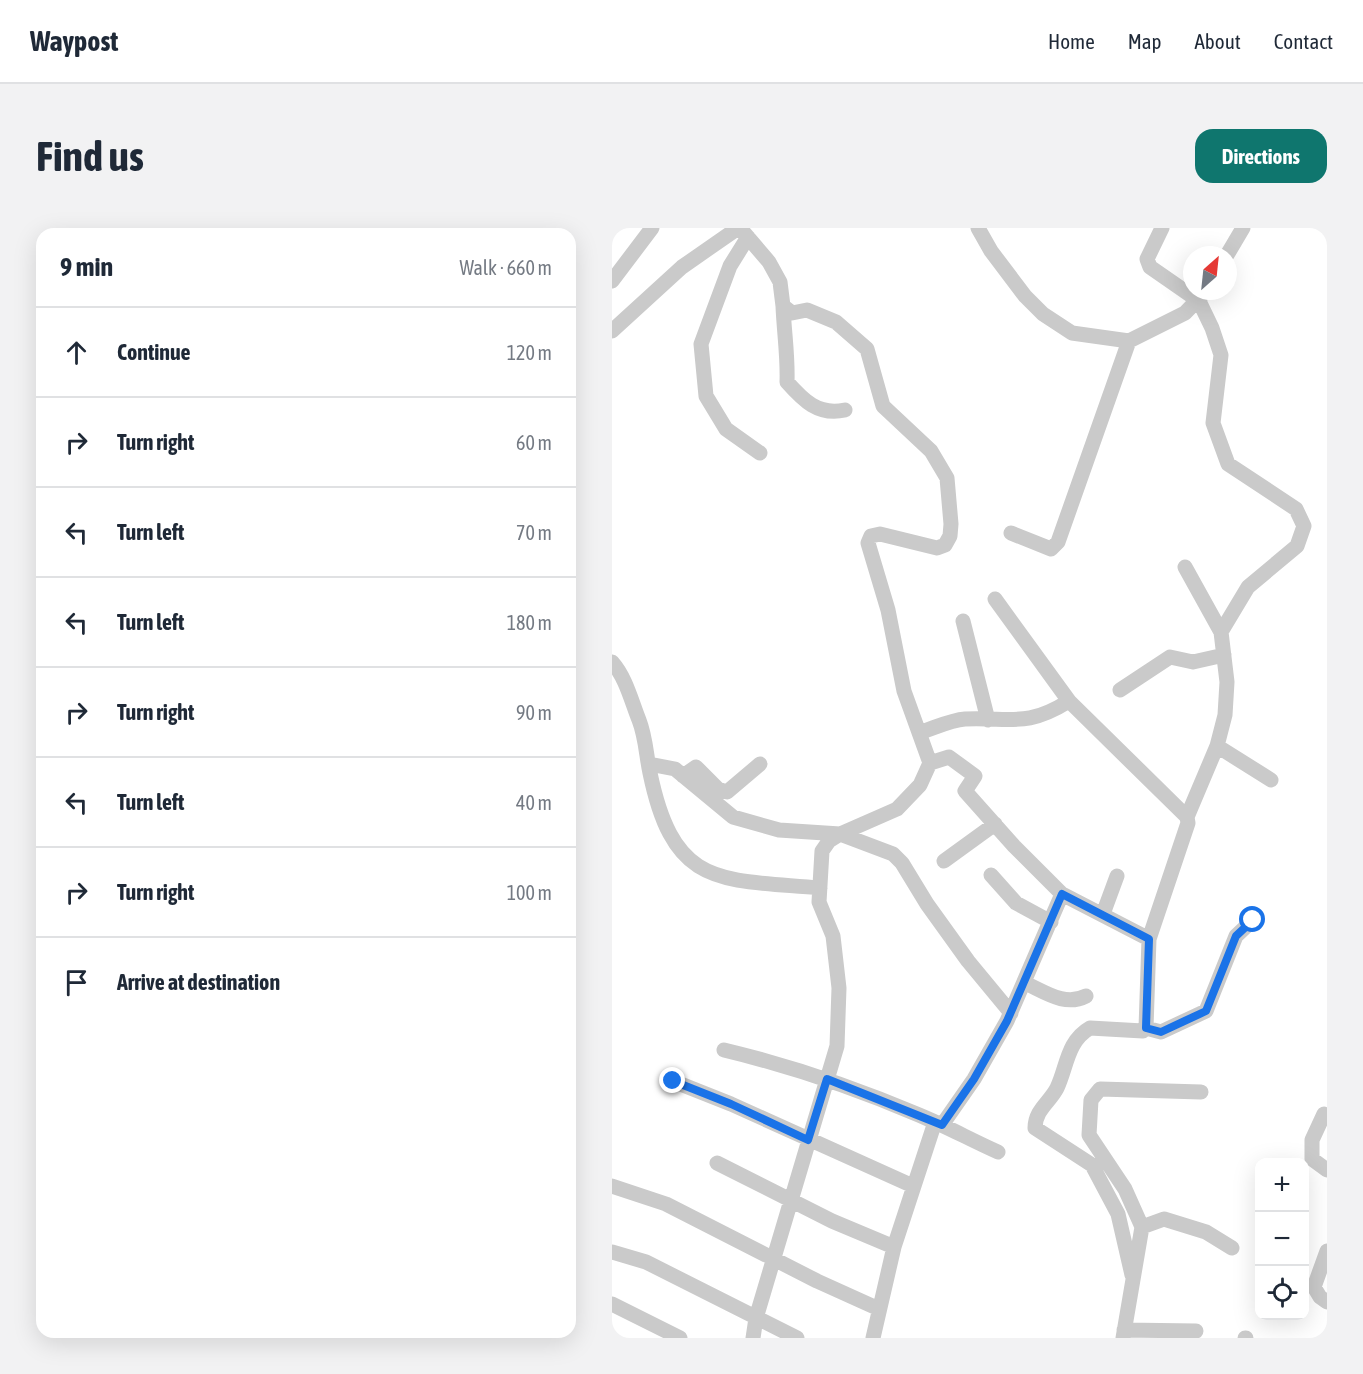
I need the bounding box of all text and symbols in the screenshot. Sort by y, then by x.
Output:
text: Waypost [30,25,118,57]
text: Home [1048,29,1095,53]
text: Map [1128,29,1162,53]
text: About [1195,29,1241,53]
text: Contact [1274,29,1333,53]
button: Directions [1195,129,1327,183]
text: Find us [36,132,144,180]
north arrow [1183,246,1237,300]
text: 9 min [60,252,113,282]
text: Walk · 660 m [460,256,552,279]
icon: ahead [60,336,93,369]
text: Continue [117,339,191,365]
text: 120 m [507,341,552,364]
icon: right [60,426,93,459]
text: Turn right [117,429,194,455]
text: 60 m [516,431,552,454]
icon: left [60,516,93,549]
text: Turn left [117,519,184,545]
text: 70 m [516,521,552,544]
icon: left [60,606,93,639]
text: Turn left [117,609,184,635]
text: 180 m [507,611,552,634]
icon: right [60,696,93,729]
text: Turn right [117,699,194,725]
text: 90 m [516,701,552,724]
icon: left [60,786,93,819]
text: Turn left [117,789,184,815]
text: 40 m [516,791,552,814]
icon: right [60,876,93,909]
text: Turn right [117,879,194,905]
text: 100 m [507,881,552,904]
route start [1239,906,1265,932]
icon: arrive [60,966,93,999]
text: Arrive at destination [117,969,280,995]
route end [659,1067,685,1093]
map controls [1255,1158,1309,1320]
button: + [1255,1158,1309,1212]
button: − [1255,1212,1309,1266]
button: locate [1255,1266,1309,1320]

